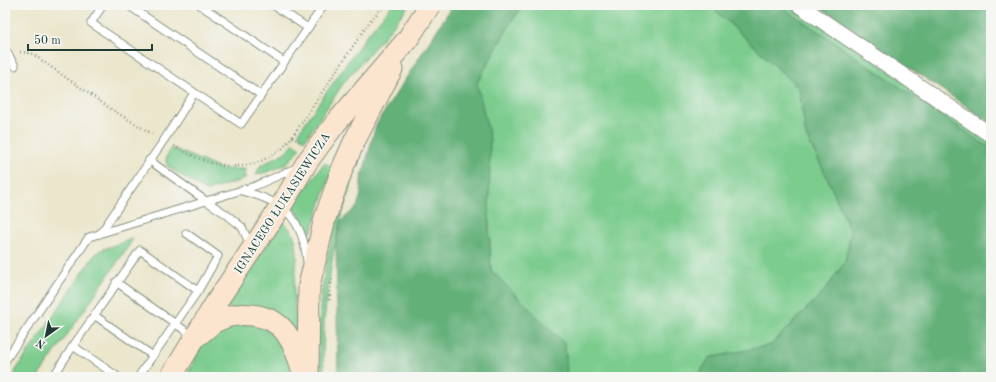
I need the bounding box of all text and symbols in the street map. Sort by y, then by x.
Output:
scale bar [28,26,152,52]
text: 50 m [34,34,61,47]
street label: IGNACEGO ŁUKASIEWICZA [233,131,333,276]
north arrow [26,316,66,356]
text: N [34,336,48,350]

